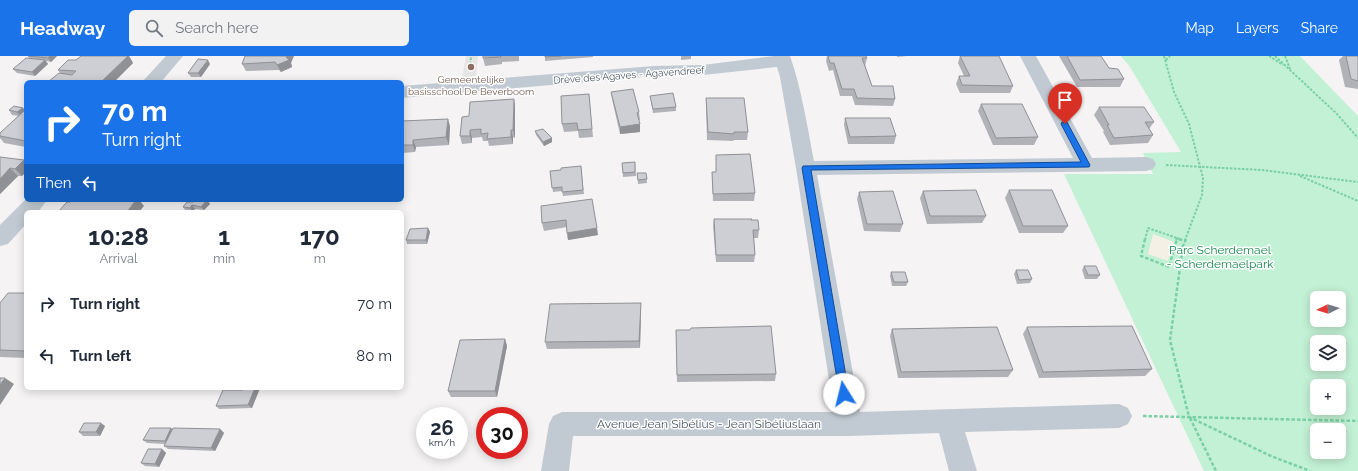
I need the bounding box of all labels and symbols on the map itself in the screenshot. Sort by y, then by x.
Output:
marker: Gemeentelijke basisschool De Beverboom [466,62,476,72]
street label: Drève des Agaves - Agavendreef [553,64,706,86]
place label: Gemeentelijke basisschool De Beverboom [408,74,534,97]
pin [1048,83,1082,124]
park label: Parc Scherdemael - Scherdemaelpark [1167,243,1274,271]
north arrow [1310,291,1346,327]
position arrow [823,373,865,415]
speed limit sign: 30 [476,407,528,459]
street label: Avenue Jean Sibélius - Jean Sibéliuslaan [597,417,821,431]

